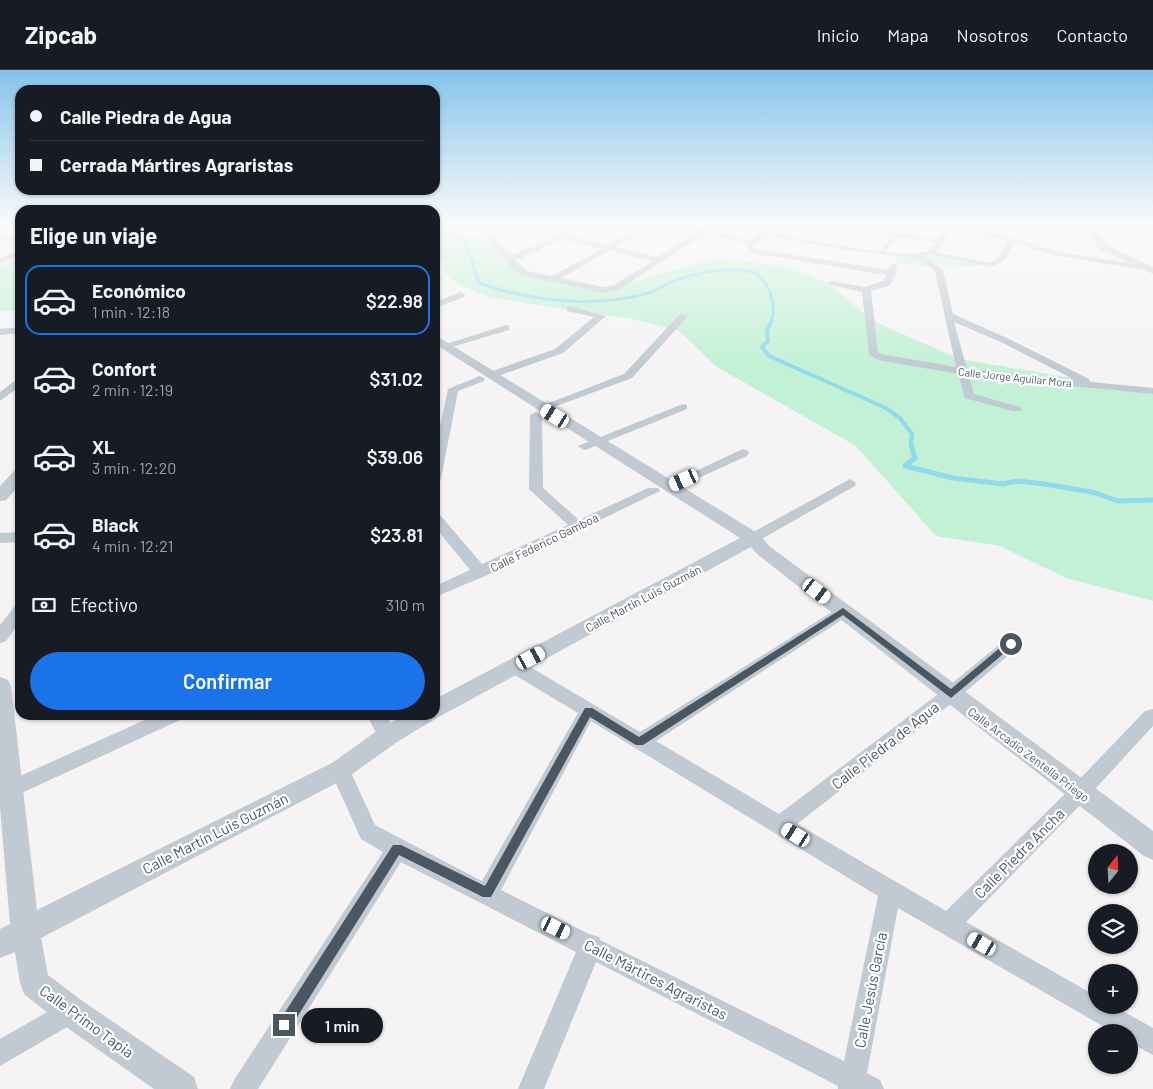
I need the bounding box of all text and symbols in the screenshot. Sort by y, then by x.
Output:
text: Zipcab [25,20,97,49]
text: Inicio [817,24,859,46]
text: Mapa [887,24,929,46]
text: Nosotros [957,24,1028,46]
text: Contacto [1056,24,1128,46]
text: Calle Piedra de Agua [60,105,232,128]
text: Cerrada Mártires Agraristas [60,153,293,176]
text: Elige un viaje [30,222,157,248]
icon: car [32,278,77,323]
text: Económico [92,279,186,302]
text: $22.98 [366,289,423,312]
text: 1 min · 12:18 [92,302,170,321]
icon: car [32,356,77,401]
text: Confort [92,357,156,380]
street label: Calle Jorge Aguilar Mora [957,365,1073,389]
text: $31.02 [370,367,423,390]
text: 2 min · 12:19 [92,380,173,399]
car [538,402,571,430]
icon: car [32,434,77,479]
text: XL [92,435,115,458]
text: $39.06 [367,445,423,468]
text: 3 min · 12:20 [92,458,176,477]
car [667,467,700,493]
street label: Calle Federico Gamboa [488,510,600,574]
icon: car [32,512,77,557]
text: Black [92,513,139,536]
text: $23.81 [370,523,423,546]
text: 4 min · 12:21 [92,536,173,555]
street label: Calle Martín Luis Guzmán [583,562,703,634]
car [800,576,833,606]
icon: cash [30,591,58,619]
text: Efectivo [70,593,138,616]
text: 310 m [386,595,425,614]
route start [1000,633,1022,655]
car [514,644,547,672]
button: Confirmar [30,652,425,710]
street label: Calle Piedra de Agua [828,698,942,792]
street label: Calle Arcadio Zentella Priego [966,704,1092,804]
street label: Calle Martín Luis Guzmán [139,788,291,878]
street label: Calle Piedra Ancha [970,804,1068,902]
car [779,821,812,849]
north arrow [1088,844,1138,894]
map controls [1088,844,1138,1074]
button: layers [1088,904,1138,954]
car [539,915,572,941]
car [965,930,998,958]
street label: Calle Jesús García [850,931,890,1049]
street label: Calle Mártires Agraristas [581,935,731,1023]
button: + [1088,964,1138,1014]
street label: Calle Primo Tapia [36,981,138,1061]
callout: 1 min [302,1008,384,1042]
route end [273,1014,295,1036]
text: 1 min [325,1016,359,1035]
button: − [1088,1024,1138,1074]

